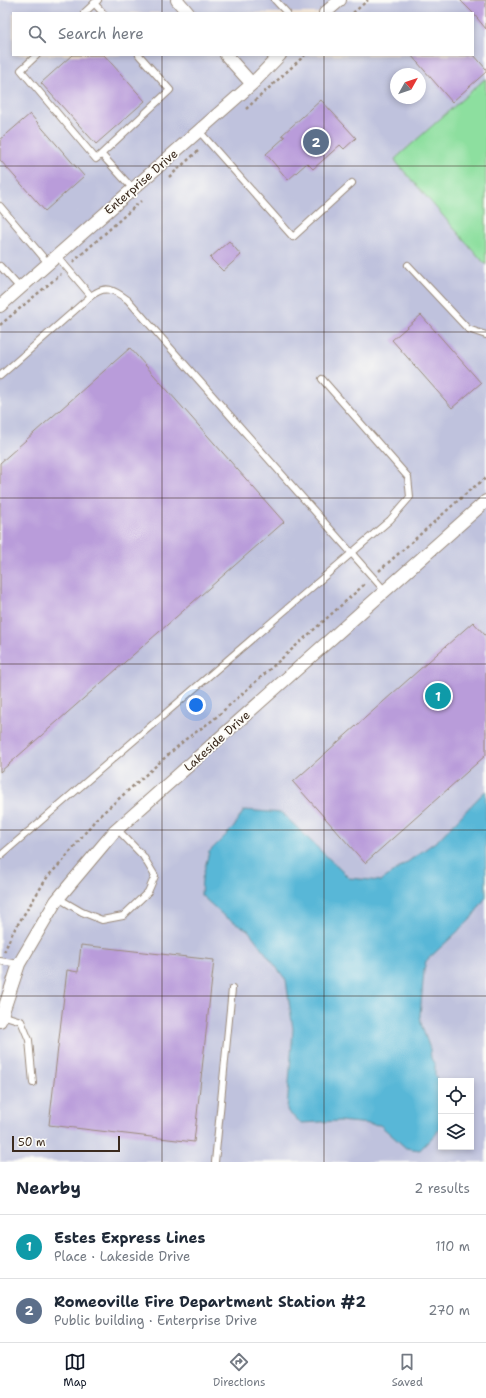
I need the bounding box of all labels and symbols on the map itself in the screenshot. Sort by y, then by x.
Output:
north arrow [390,68,426,104]
pin: 2 [303,127,329,157]
street label: Enterprise Drive [101,146,181,218]
pin: 1 [425,681,451,711]
your location [186,695,206,715]
street label: Lakeside Drive [181,707,254,775]
scale bar [12,1134,120,1153]

